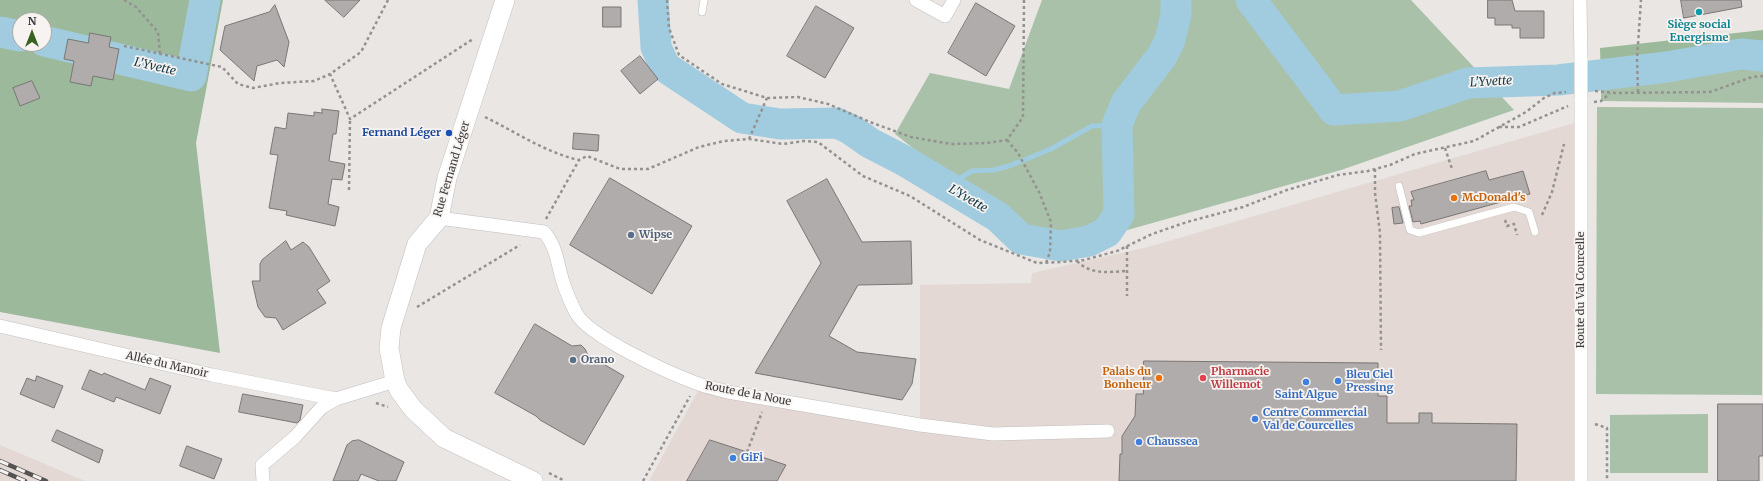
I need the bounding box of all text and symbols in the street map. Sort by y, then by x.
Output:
marker: Siège social Energisme [1694,7,1704,17]
north arrow [12,12,52,52]
text: N [28,14,36,28]
place label: Siège social Energisme [1667,18,1731,44]
water label: L'Yvette [133,55,177,79]
water label: L'Yvette [1469,74,1513,90]
street label: Rue Fernand Léger [431,120,473,218]
place label: Fernand Léger [362,126,441,140]
marker: Fernand Léger [444,128,454,138]
water label: L'Yvette [946,182,990,216]
place label: McDonald's [1462,191,1526,205]
marker: McDonald's [1449,193,1459,203]
place label: Wipse [639,228,672,242]
marker: Wipse [626,230,636,240]
street label: Route du Val Courcelle [1574,232,1588,348]
street label: Allée du Manoir [125,349,209,381]
place label: Orano [581,353,614,367]
marker: Orano [568,355,578,365]
place label: Palais du Bonheur [1102,365,1151,391]
place label: Pharmacie Willemot [1211,365,1269,391]
place label: Bleu Ciel Pressing [1346,368,1393,394]
marker: Palais du Bonheur [1154,373,1164,383]
marker: Pharmacie Willemot [1198,373,1208,383]
marker: Bleu Ciel Pressing [1333,376,1343,386]
marker: Saint Algue [1301,377,1311,387]
street label: Route de la Noue [704,379,792,409]
place label: Saint Algue [1275,388,1337,402]
place label: Centre Commercial Val de Courcelles [1263,406,1367,432]
marker: Centre Commercial Val de Courcelles [1250,414,1260,424]
place label: Chaussea [1147,435,1198,449]
marker: Chaussea [1134,437,1144,447]
place label: GiFi [741,451,763,465]
marker: GiFi [728,453,738,463]

